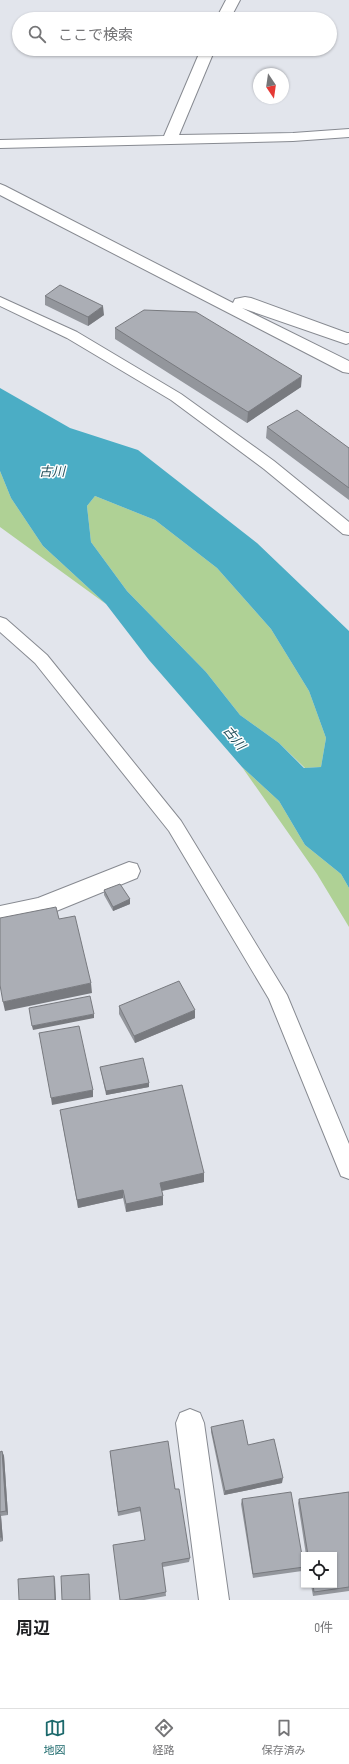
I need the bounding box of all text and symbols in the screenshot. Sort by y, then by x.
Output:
search box [12,12,337,56]
icon: search [26,23,48,45]
text: ここで検索 [58,26,133,45]
north arrow [253,68,289,104]
water label: 古川 [39,464,67,480]
water label: 古川 [220,723,250,755]
map controls [301,1552,337,1588]
button: locate [301,1552,337,1588]
text: 周辺 [16,1619,50,1639]
text: 0件 [314,1620,333,1636]
tab: 地図 [44,1717,66,1757]
tab: 経路 [153,1717,175,1757]
tab: 保存済み [262,1717,306,1757]

